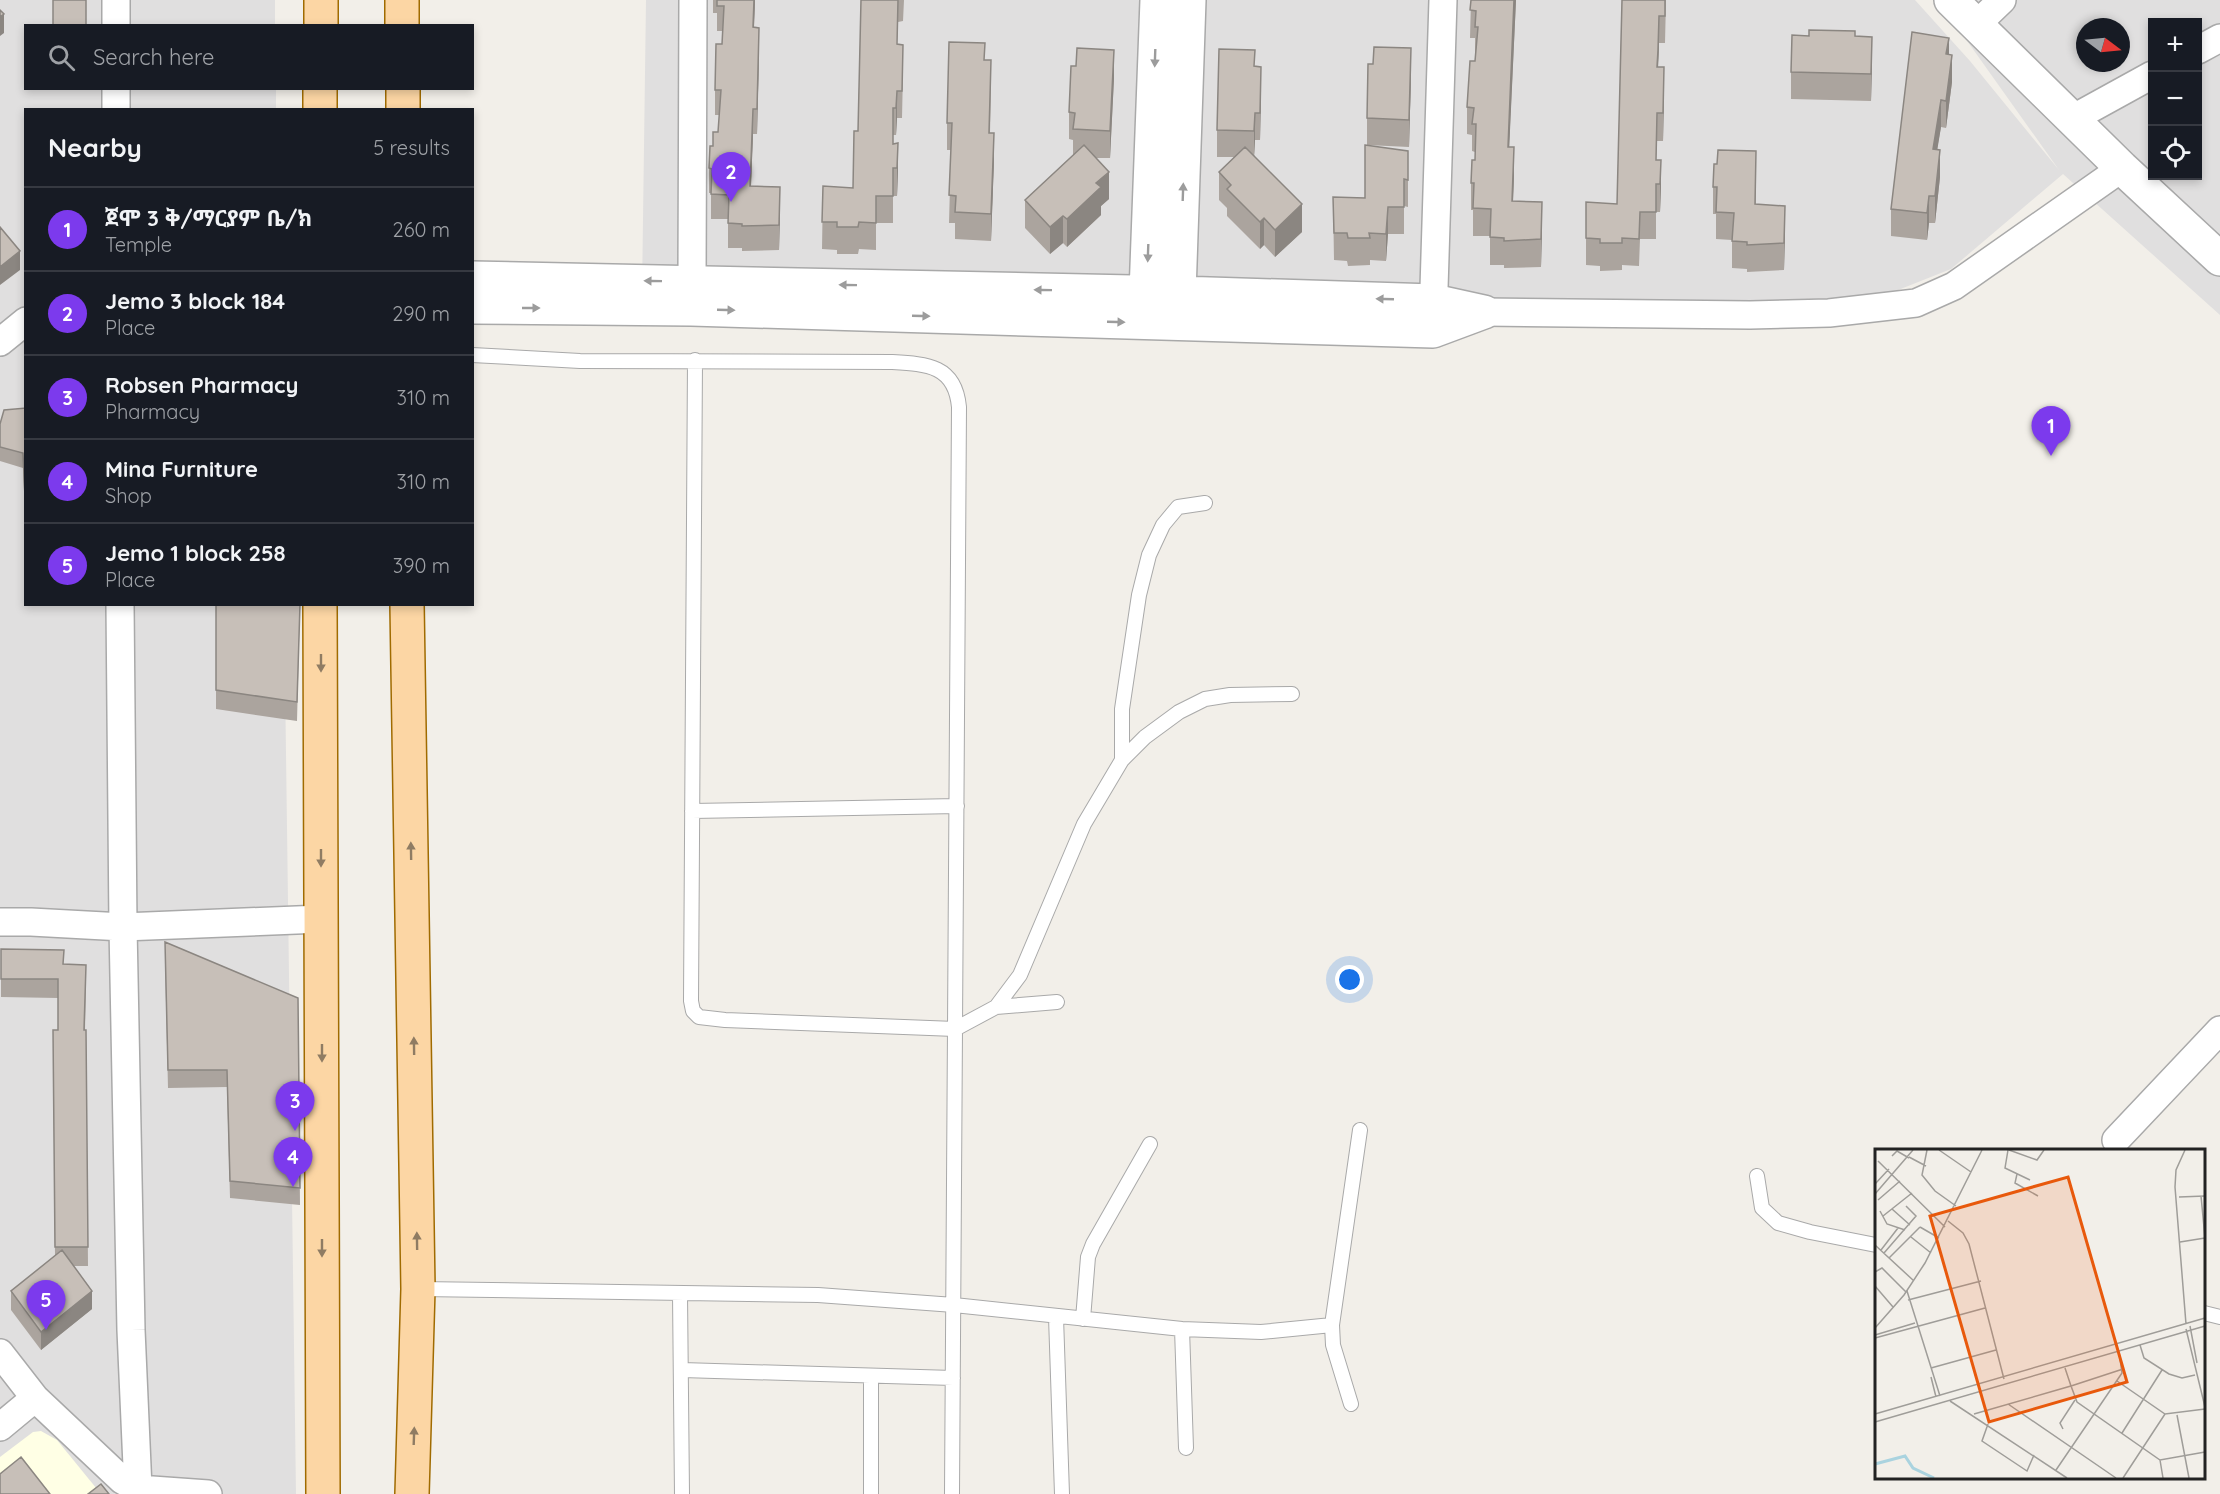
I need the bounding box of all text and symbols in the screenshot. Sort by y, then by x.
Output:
north arrow [2076,18,2130,72]
map controls [2148,18,2202,180]
button: + [2148,18,2202,72]
search box [24,24,474,90]
icon: search [45,41,78,74]
text: Search here [93,43,214,71]
one-way arrow [1151,49,1160,68]
button: − [2148,72,2202,126]
button: locate [2148,126,2202,180]
text: Nearby [48,131,142,164]
text: 5 results [373,135,450,160]
pin: 2 [712,152,750,202]
one-way arrow [1178,183,1187,202]
text: ጀሞ 3 ቅ/ማርያም ቤ/ክ [105,204,312,232]
text: 1 [64,217,71,242]
text: 260 m [393,217,450,242]
text: Temple [105,232,172,257]
one-way arrow [1143,244,1153,263]
one-way arrow [644,276,663,285]
one-way arrow [839,280,858,290]
one-way arrow [1034,286,1053,295]
text: Jemo 3 block 184 [105,287,285,315]
one-way arrow [1376,294,1395,304]
text: 2 [62,301,73,326]
text: 290 m [392,301,450,326]
one-way arrow [521,303,540,313]
one-way arrow [716,306,735,315]
one-way arrow [911,311,930,321]
text: Place [105,315,155,340]
one-way arrow [1106,317,1125,327]
text: Robsen Pharmacy [105,371,298,399]
text: 3 [62,385,73,410]
text: 310 m [397,385,450,410]
text: Pharmacy [105,399,200,424]
pin: 1 [2032,406,2070,456]
text: Mina Furniture [105,455,258,483]
text: 4 [62,469,73,494]
text: 310 m [397,469,450,494]
text: Shop [105,483,152,508]
text: Jemo 1 block 258 [105,539,286,567]
text: 5 [62,553,73,578]
text: 390 m [393,553,450,578]
text: Place [105,567,155,592]
one-way arrow [316,653,326,672]
one-way arrow [406,841,416,860]
one-way arrow [316,848,326,867]
your location [1335,965,1364,994]
one-way arrow [409,1036,419,1055]
one-way arrow [317,1043,327,1062]
pin: 3 [276,1082,314,1131]
pin: 4 [274,1138,312,1187]
inset map [1875,1149,2205,1479]
one-way arrow [412,1231,422,1250]
one-way arrow [317,1238,327,1257]
pin: 5 [26,1280,66,1330]
one-way arrow [409,1426,419,1445]

